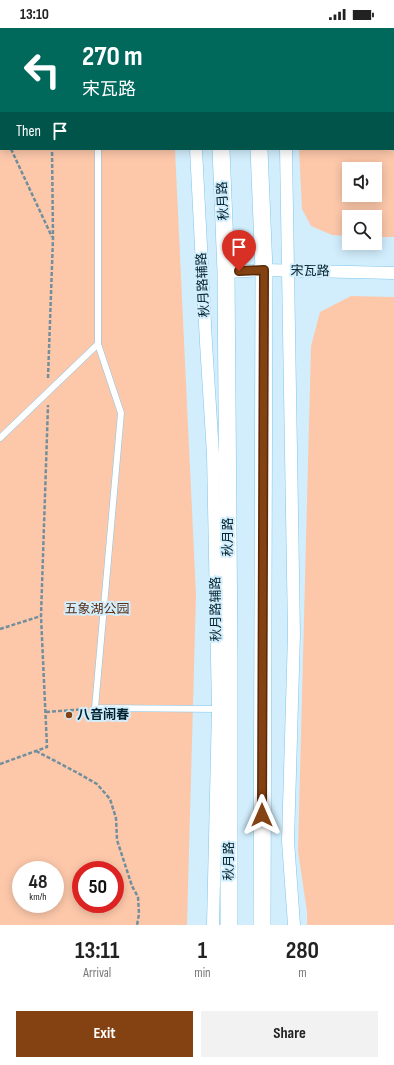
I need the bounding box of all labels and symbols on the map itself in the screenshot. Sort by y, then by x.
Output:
street label: 秋月路 [214,181,232,221]
pin [222,230,256,271]
street label: 秋月路辅路 [193,252,213,318]
street label: 宋瓦路 [290,263,330,279]
street label: 秋月路 [220,517,236,557]
street label: 秋月路辅路 [207,576,225,642]
park label: 五象湖公园 [64,601,130,617]
place label: 八音闹春 [77,707,129,723]
marker: 八音闹春 [64,710,74,720]
position arrow [241,794,283,836]
street label: 秋月路 [221,841,237,881]
speed limit sign: 50 [72,861,124,913]

